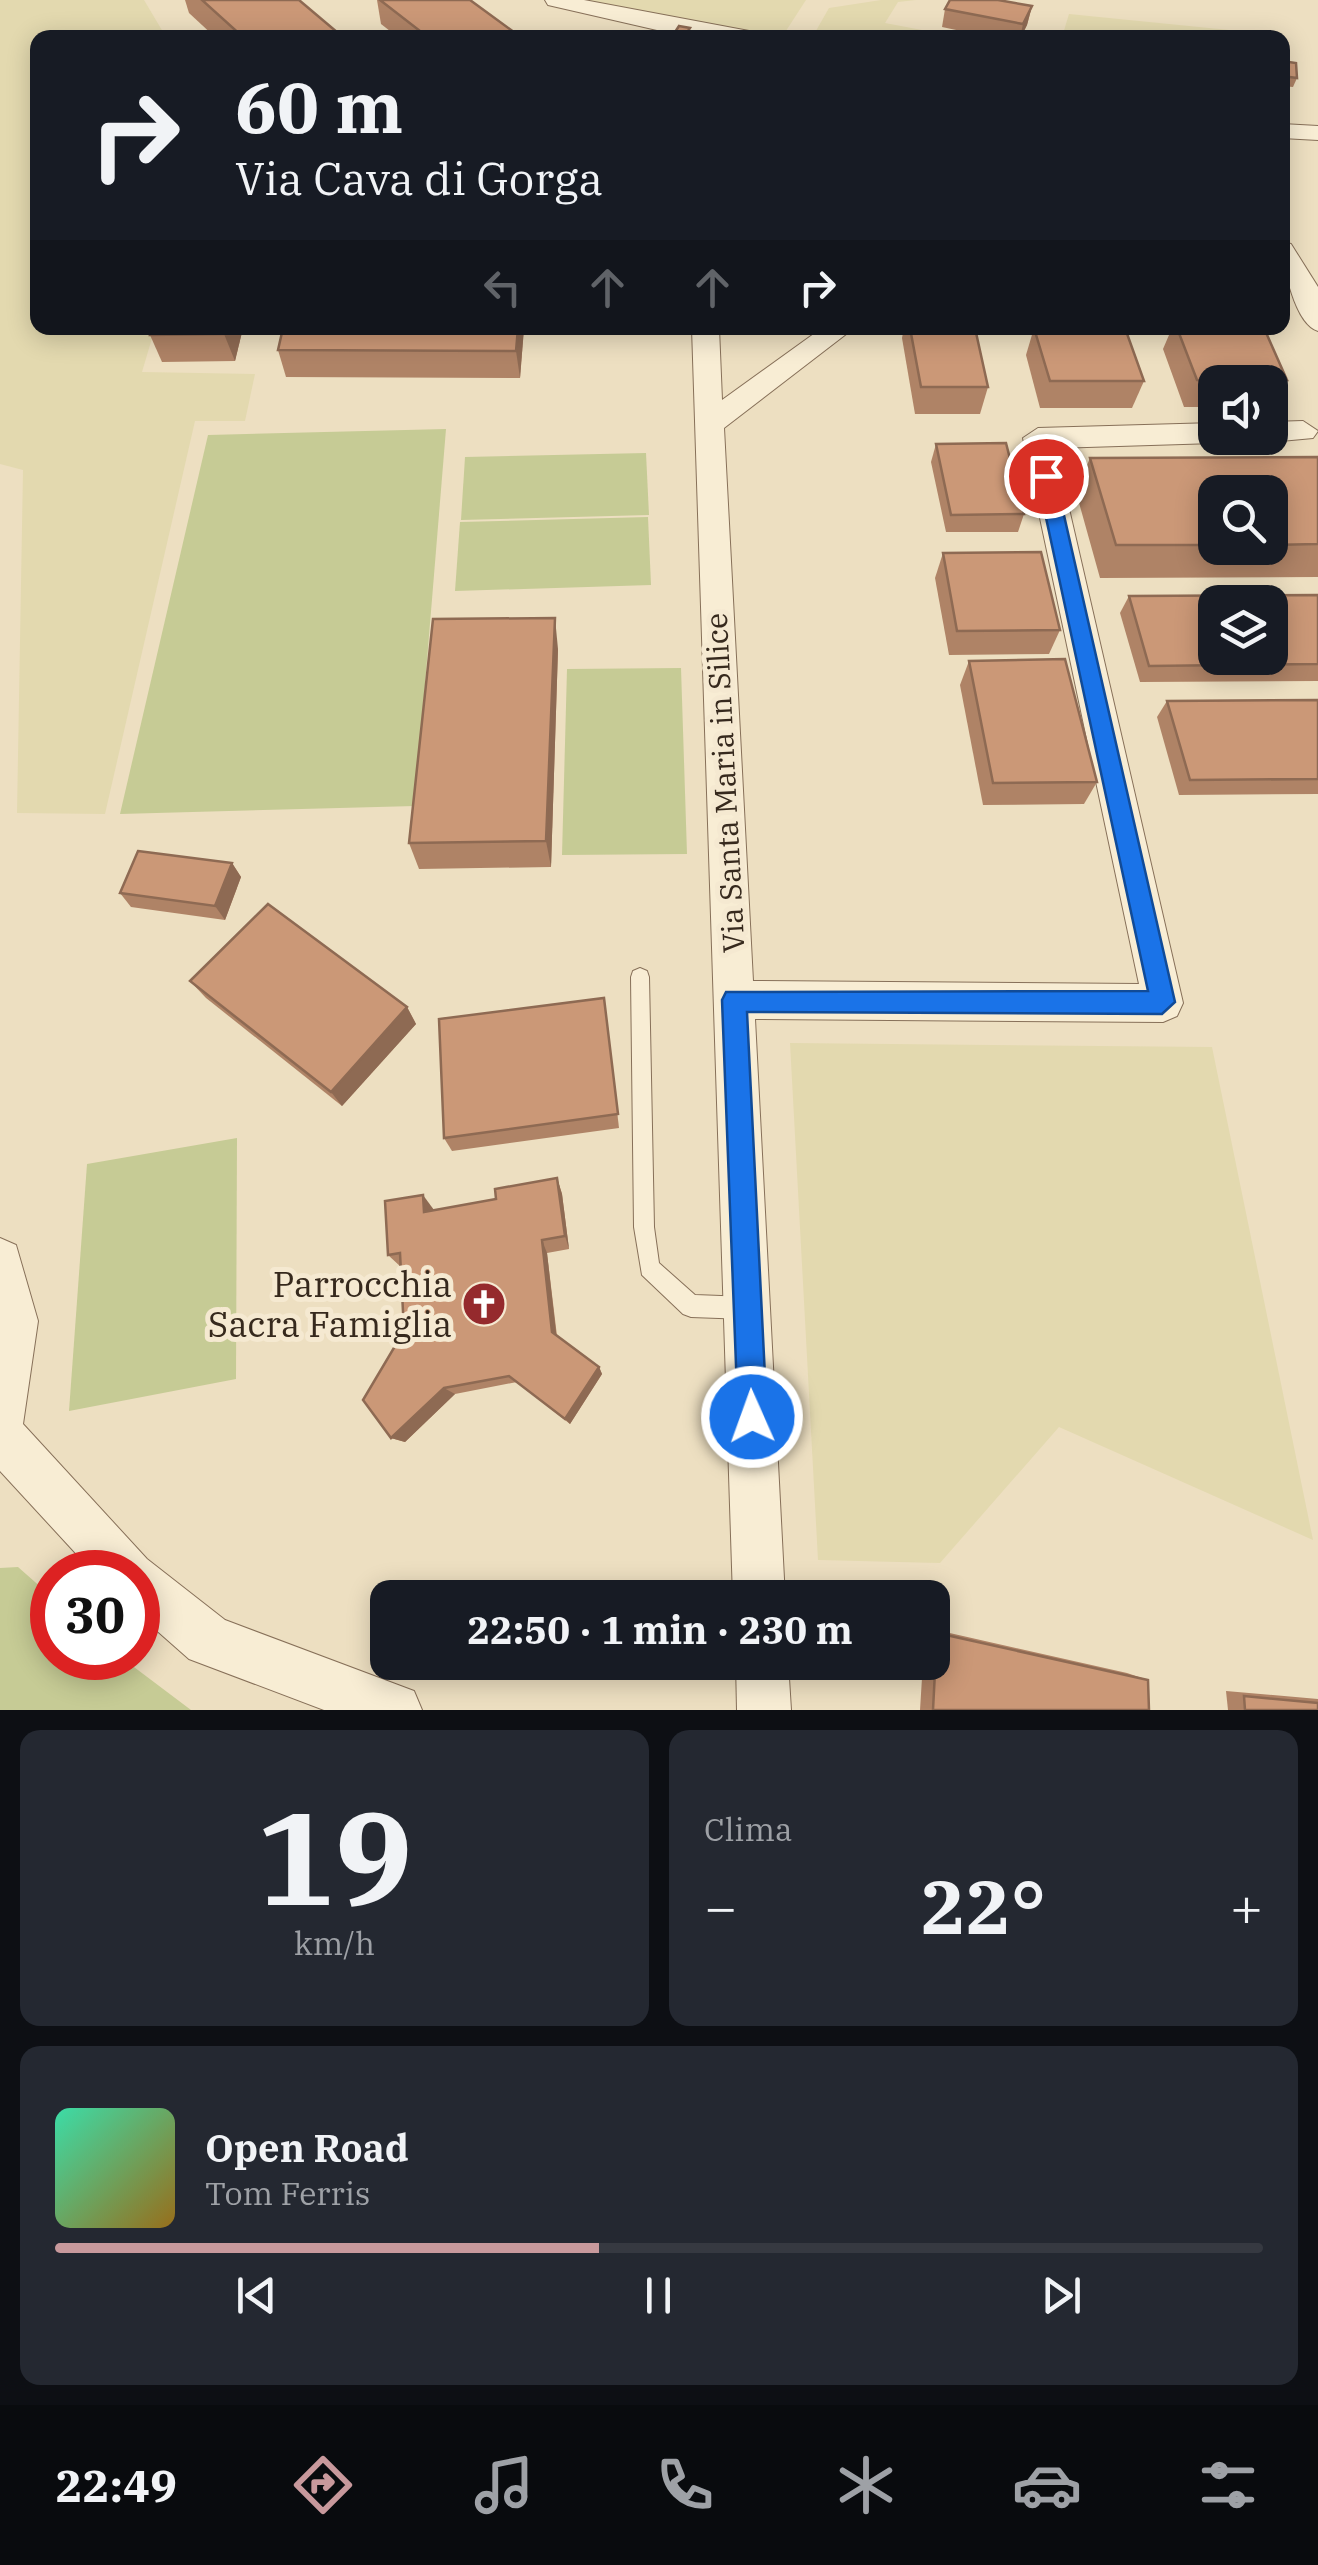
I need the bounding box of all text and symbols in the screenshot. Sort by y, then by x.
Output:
text: 60 m [235,61,403,152]
icon: right [70,70,200,200]
text: Via Cava di Gorga [235,149,603,207]
icon: left [475,260,530,315]
icon: ahead [580,260,635,315]
icon: ahead [685,260,740,315]
icon: right [790,260,845,315]
map controls [1198,365,1288,675]
button: sound [1198,365,1288,455]
pin [1004,434,1089,519]
icon: arrive [1019,449,1074,504]
button: search [1198,475,1288,565]
button: layers [1198,585,1288,675]
street label: Via Santa Maria in Silice [696,612,752,954]
place label: Parrocchia Sacra Famiglia [208,1261,452,1347]
church icon: Parrocchia Sacra Famiglia [461,1281,507,1327]
position arrow [700,1365,804,1469]
speed limit sign: 30 [30,1550,160,1680]
text: 22:50 · 1 min · 230 m [467,1605,853,1654]
text: 19 [256,1772,413,1941]
text: Clima [704,1808,792,1850]
text: 22° [921,1857,1046,1955]
text: − [704,1871,737,1942]
text: + [1230,1871,1263,1942]
text: km/h [294,1922,375,1964]
text: Open Road [205,2123,409,2172]
text: Tom Ferris [205,2172,370,2214]
icon: previous [229,2268,284,2323]
icon: pause [631,2268,686,2323]
icon: next [1034,2268,1089,2323]
icon: directions [288,2450,358,2520]
icon: music [469,2450,539,2520]
icon: phone [650,2450,720,2520]
icon: climate [831,2450,901,2520]
icon: car [1012,2450,1082,2520]
icon: filters [1193,2450,1263,2520]
text: 22:49 [55,2456,177,2514]

